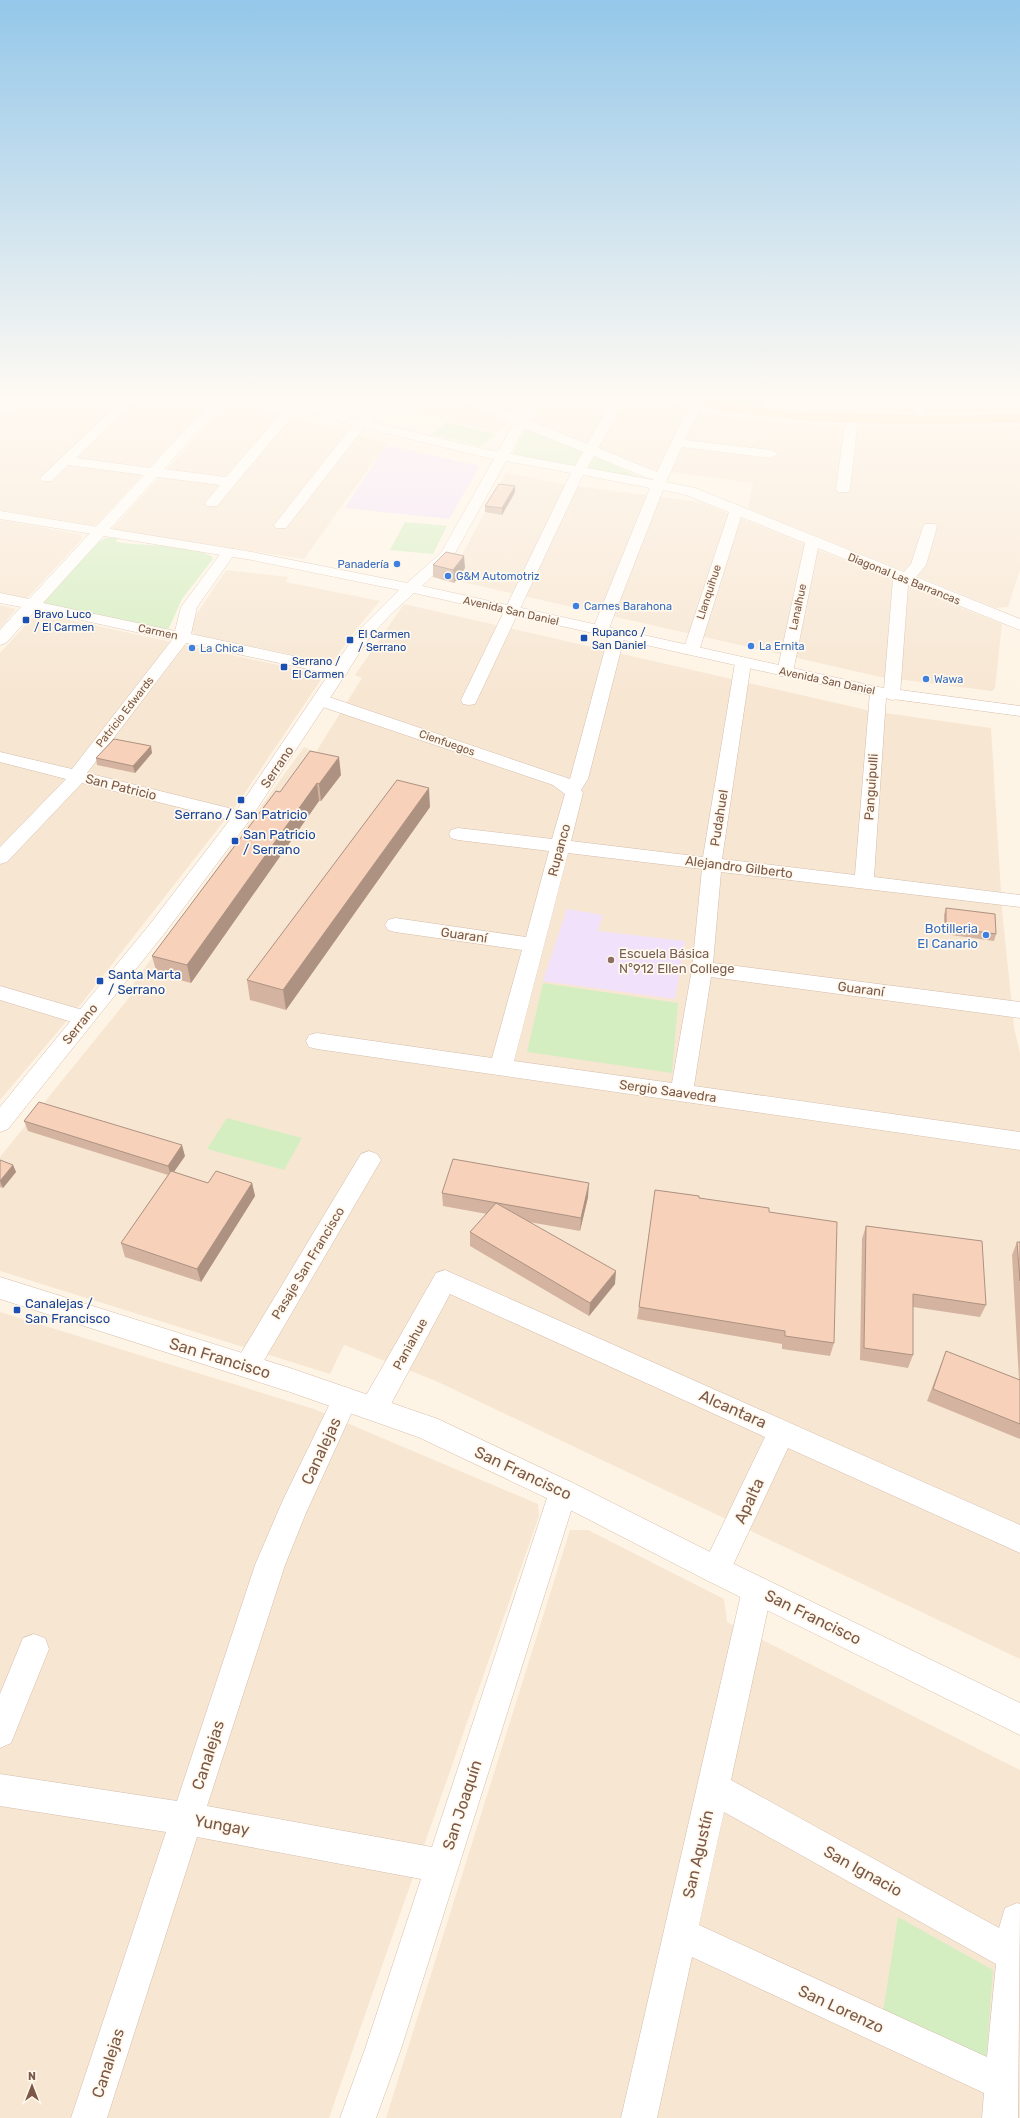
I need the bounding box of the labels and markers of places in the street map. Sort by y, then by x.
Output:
place label: Panadería [338,558,389,571]
marker: Panadería [392,559,402,569]
place label: G&M Automotriz [456,570,540,583]
marker: G&M Automotriz [443,571,453,581]
place label: Carnes Barahona [584,600,672,613]
marker: Carnes Barahona [571,601,581,611]
place label: Bravo Luco / El Carmen [34,608,94,634]
marker: Bravo Luco / El Carmen [21,615,31,625]
place label: Rupanco / San Daniel [592,626,646,652]
place label: El Carmen / Serrano [358,628,410,654]
marker: Rupanco / San Daniel [579,633,589,643]
marker: El Carmen / Serrano [345,635,355,645]
place label: La Ernita [759,640,805,653]
marker: La Ernita [746,641,756,651]
place label: La Chica [200,642,244,655]
marker: La Chica [187,643,197,653]
place label: Serrano / El Carmen [292,655,344,681]
marker: Serrano / El Carmen [279,662,289,672]
place label: Wawa [934,673,963,686]
marker: Wawa [921,674,931,684]
marker: Serrano / San Patricio [236,795,246,805]
place label: Serrano / San Patricio [175,807,307,822]
place label: San Patricio / Serrano [243,827,316,857]
marker: San Patricio / Serrano [230,836,240,846]
place label: Botilleria El Canario [917,921,978,951]
marker: Botilleria El Canario [981,930,991,940]
place label: Escuela Básica N°912 Ellen College [619,946,734,977]
marker: Escuela Básica N°912 Ellen College [606,955,616,965]
place label: Santa Marta / Serrano [108,967,181,997]
marker: Santa Marta / Serrano [95,976,105,986]
place label: Canalejas / San Francisco [25,1296,110,1326]
marker: Canalejas / San Francisco [12,1305,22,1315]

